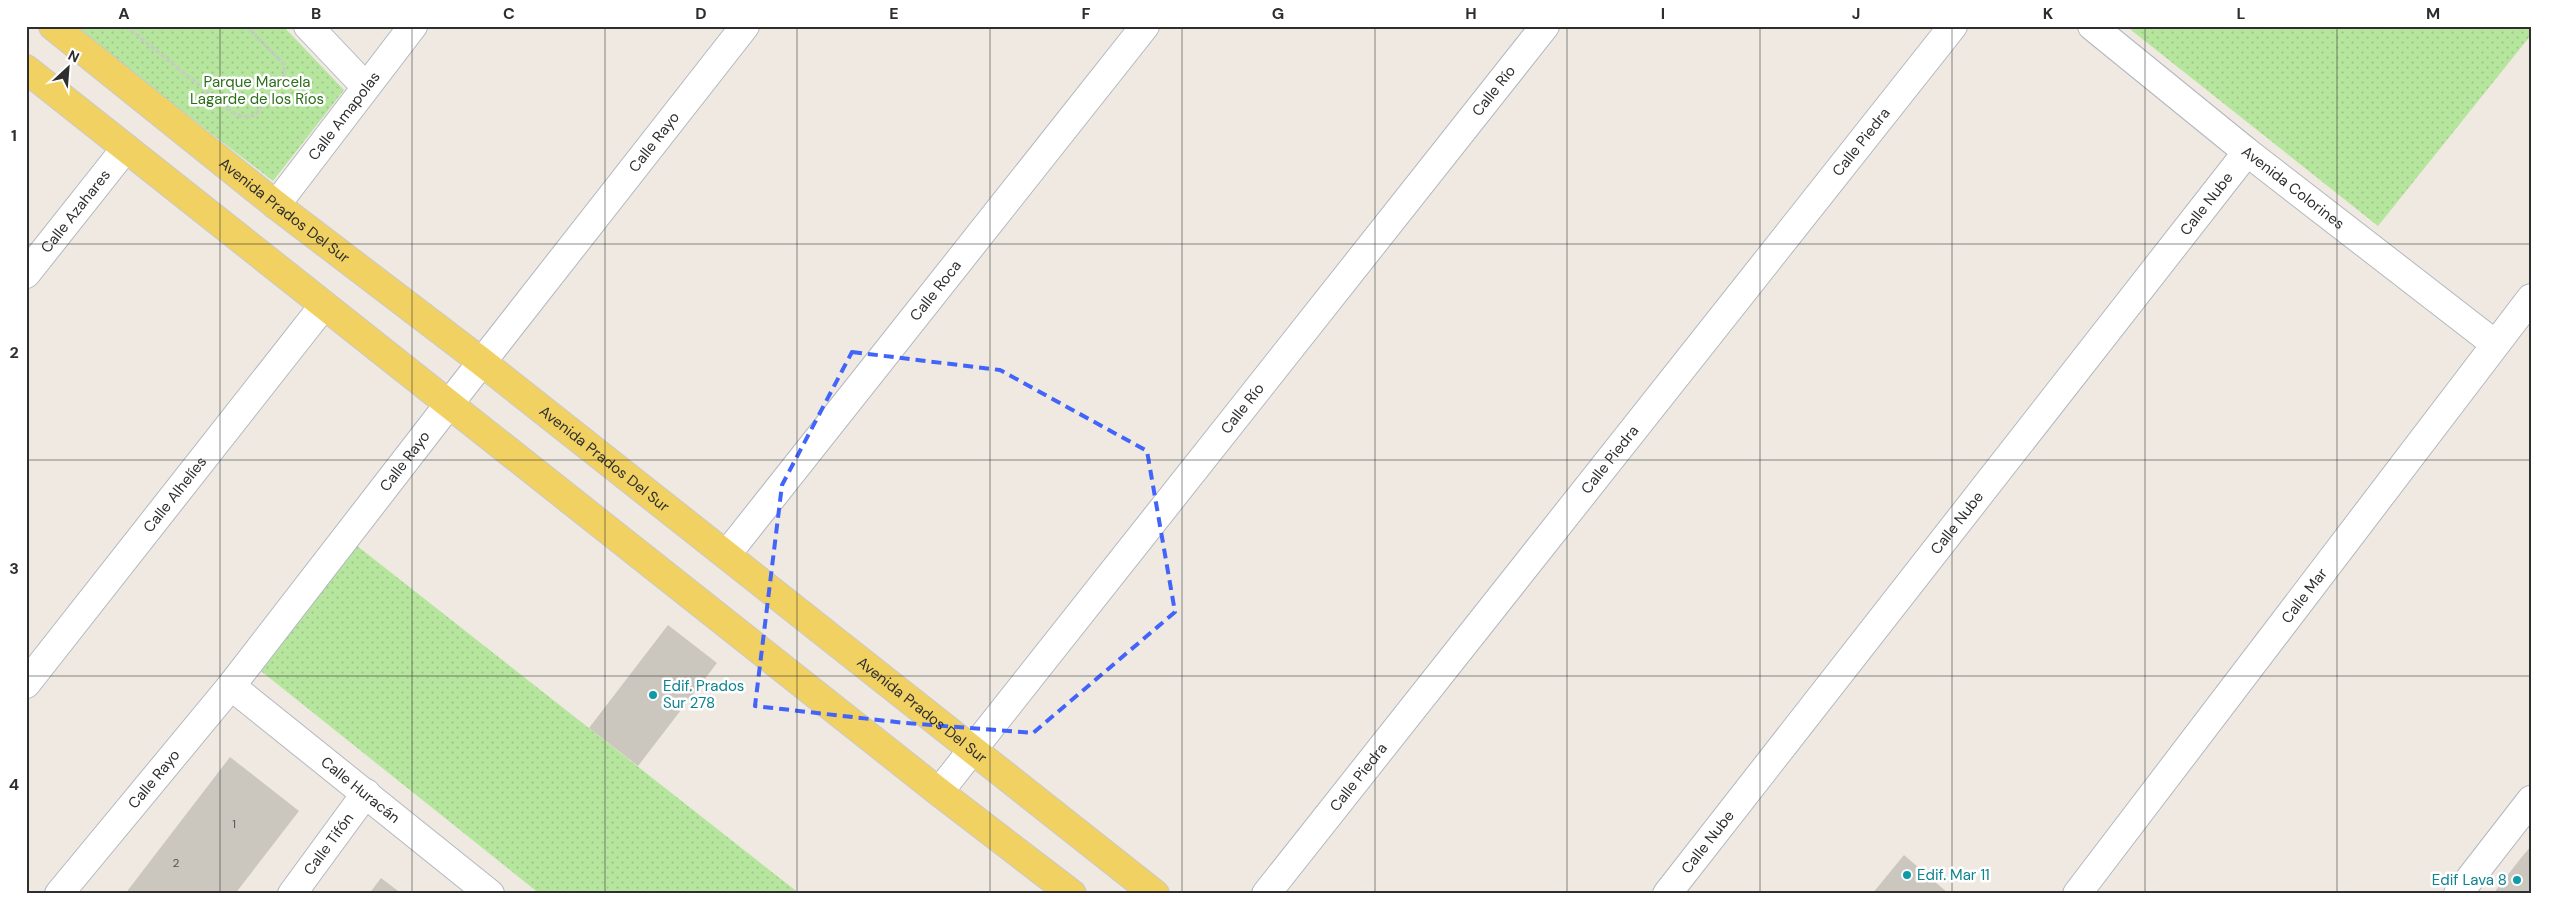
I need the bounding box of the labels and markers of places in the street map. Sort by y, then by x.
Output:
place label: Edif. Prados Sur 278 [663,676,744,713]
marker: Edif. Prados Sur 278 [647,689,659,701]
place label: Edif. Mar 11 [1917,865,1990,885]
marker: Edif. Mar 11 [1901,869,1913,881]
place label: Edif Lava 8 [2432,870,2507,890]
marker: Edif Lava 8 [2511,874,2523,886]

